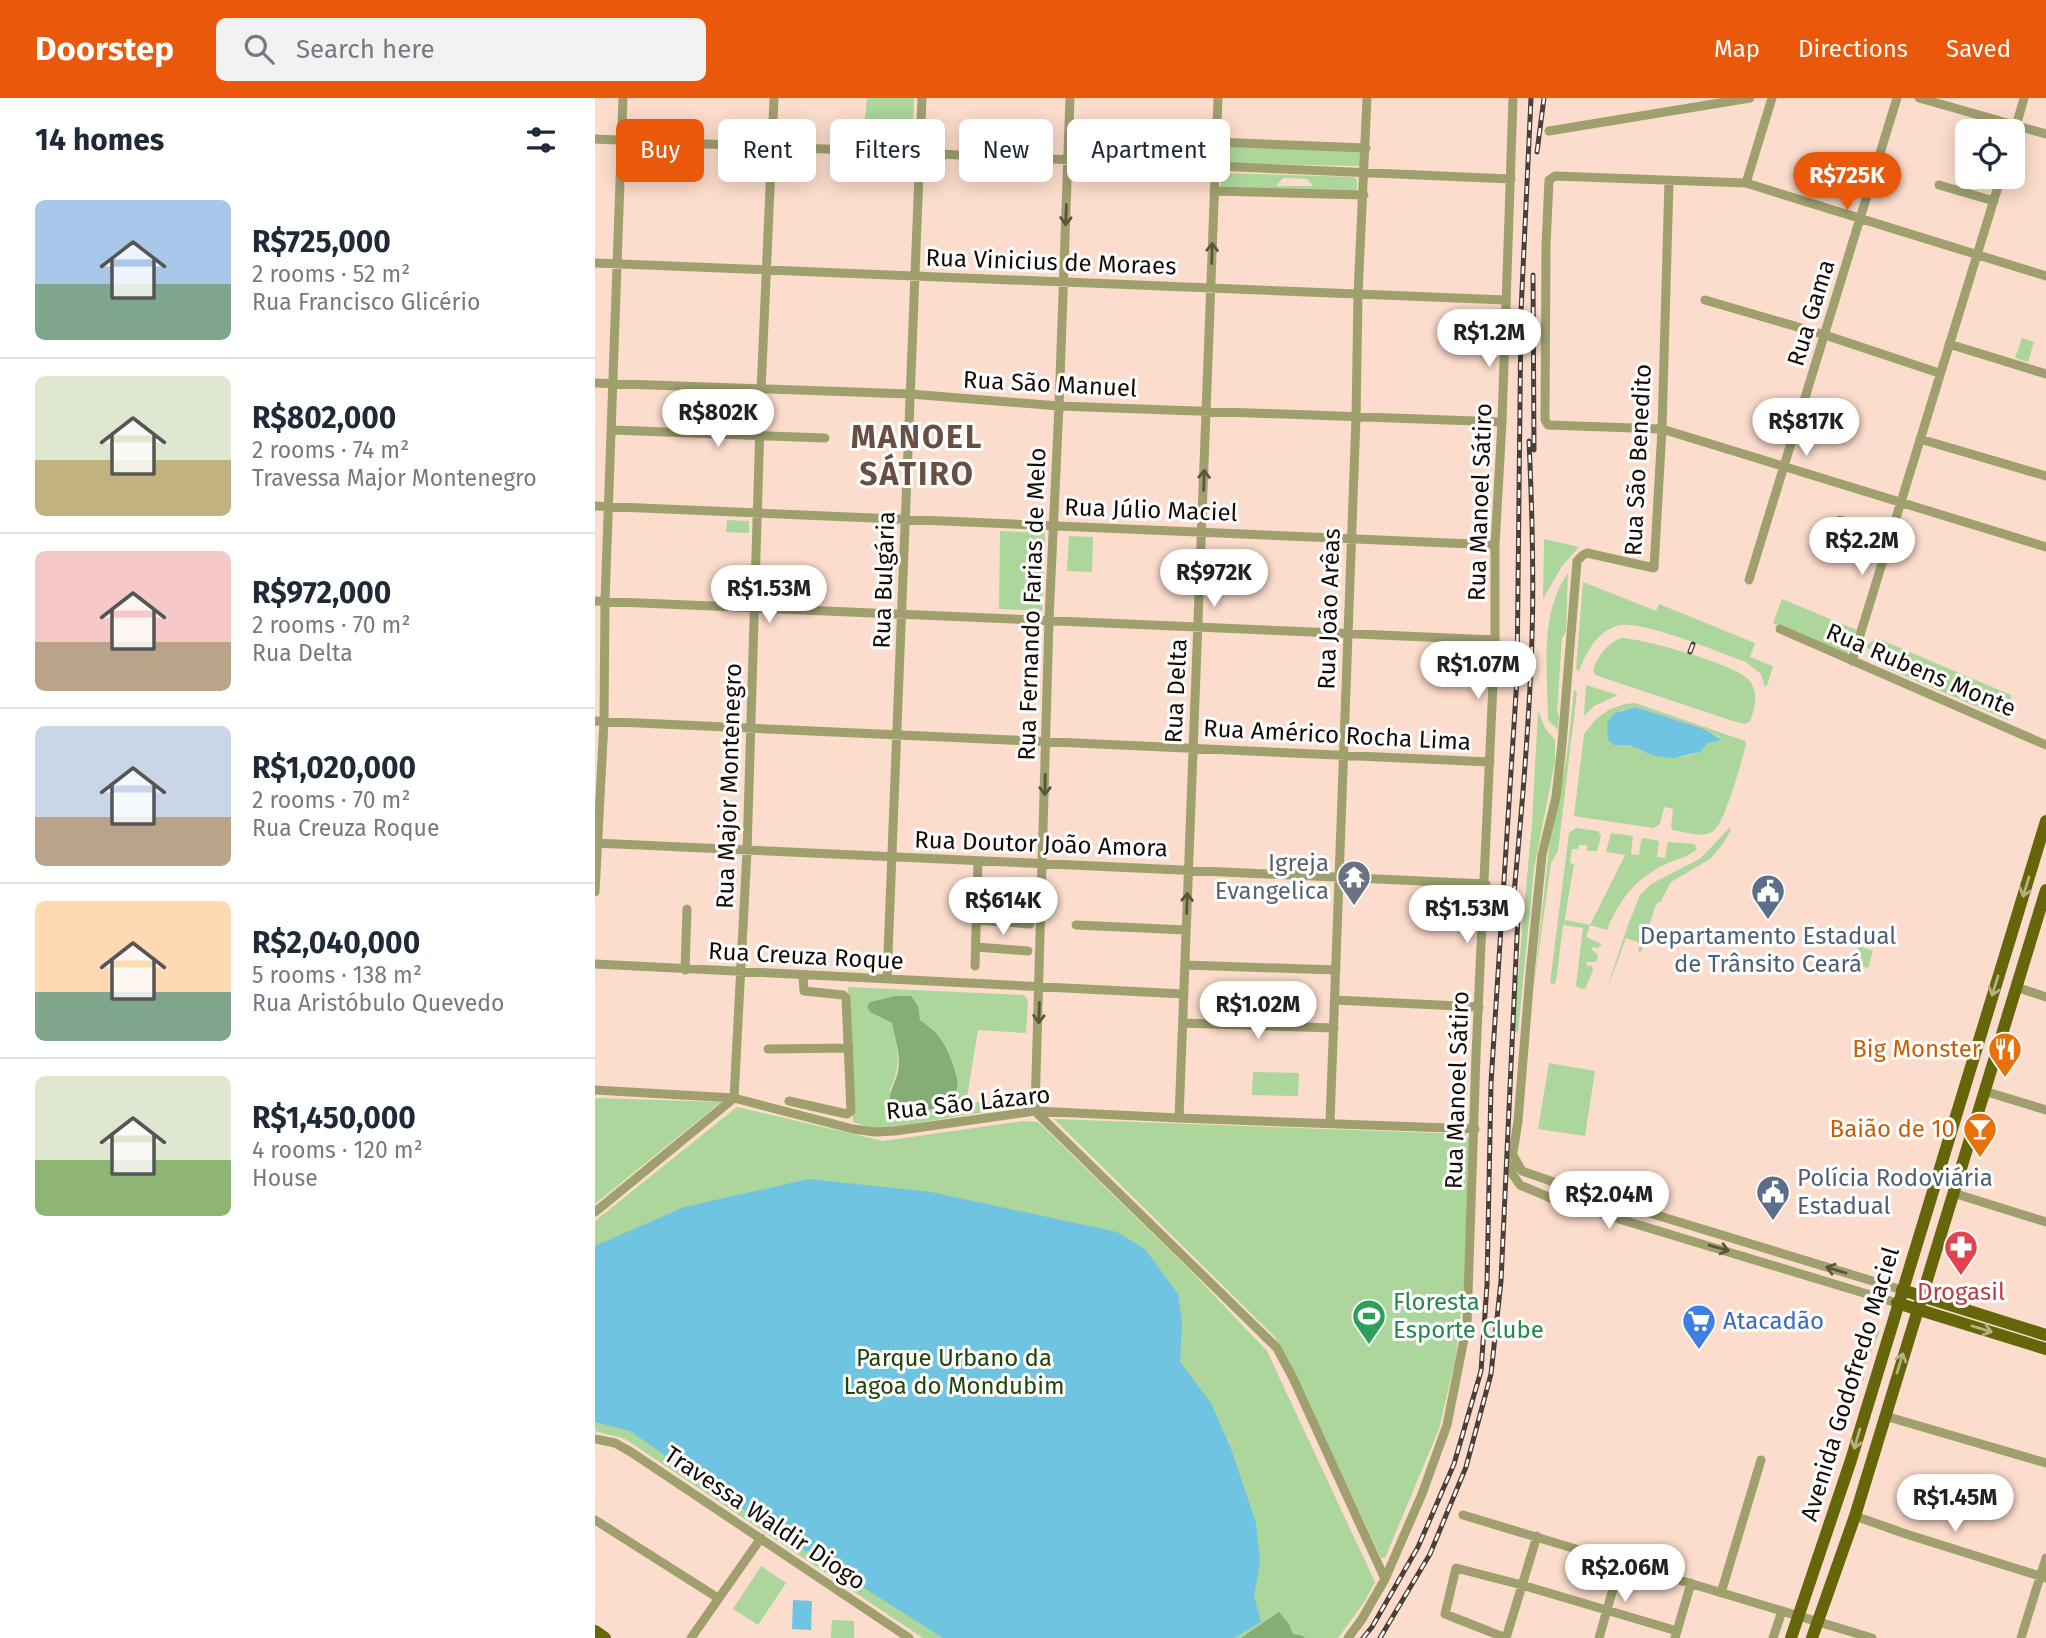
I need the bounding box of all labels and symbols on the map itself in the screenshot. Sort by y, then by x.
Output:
pin: R$725K [1790,152,1904,212]
one-way arrow [1059,203,1072,226]
one-way arrow [1206,242,1219,265]
street label: Rua Vinicius de Moraes [925,244,1177,280]
street label: Rua Gama [1782,256,1840,370]
pin: R$1.2M [1432,310,1546,369]
street label: Rua São Benedito [1619,363,1657,557]
street label: Rua São Manuel [962,365,1138,403]
pin: R$802K [661,390,775,449]
pin: R$817K [1749,398,1863,458]
street label: Rua Manoel Sátiro [1463,402,1497,602]
district label: MANOEL SÁTIRO [851,418,983,493]
street label: Rua Fernando Farias de Melo [1013,447,1051,761]
one-way arrow [1197,469,1210,492]
street label: Rua Júlio Maciel [1064,493,1238,527]
street label: Rua Bulgária [868,511,900,649]
pin: R$2.2M [1805,518,1919,577]
street label: Rua João Arêas [1312,528,1346,690]
pin: R$972K [1157,550,1271,609]
pin: R$1.53M [704,566,834,625]
street label: Rua Rubens Monte [1822,617,2020,723]
street label: Rua Delta [1159,638,1193,744]
pin: R$1.07M [1413,642,1543,701]
street label: Rua Major Montenegro [711,663,747,909]
street label: Rua Américo Rocha Lima [1202,714,1472,756]
one-way arrow [1038,774,1052,797]
street label: Rua Doutor João Amora [914,826,1168,862]
place label: Igreja Evangelica [1215,849,1329,905]
temple icon: Igreja Evangelica [1335,858,1373,907]
public building icon: Departamento Estadual de Trânsito Ceará [1749,872,1787,921]
one-way arrow [2019,875,2031,897]
pin: R$614K [946,878,1060,937]
pin: R$1.53M [1402,886,1532,945]
one-way arrow [1181,892,1194,915]
place label: Departamento Estadual de Trânsito Ceará [1640,922,1896,978]
street label: Rua Creuza Roque [708,937,904,975]
one-way arrow [1988,975,2001,997]
pin: R$1.02M [1193,982,1323,1041]
street label: Rua Manoel Sátiro [1440,990,1474,1190]
one-way arrow [1032,1001,1045,1024]
restaurant icon: Big Monster [1986,1030,2024,1079]
place label: Big Monster [1852,1035,1982,1063]
street label: Rua São Lázaro [885,1080,1051,1126]
bar icon: Baião de 10 [1961,1110,1999,1159]
place label: Baião de 10 [1830,1115,1955,1143]
place label: Polícia Rodoviária Estadual [1797,1164,1993,1220]
pin: R$2.04M [1544,1172,1674,1231]
public building icon: Polícia Rodoviária Estadual [1754,1173,1792,1222]
pharmacy icon: Drogasil [1942,1228,1980,1277]
one-way arrow [1708,1242,1730,1255]
street label: Avenida Godofredo Maciel [1795,1244,1905,1524]
one-way arrow [1826,1263,1848,1276]
place label: Drogasil [1917,1278,2005,1306]
place label: Floresta Esporte Clube [1393,1288,1544,1344]
sports icon: Floresta Esporte Clube [1350,1297,1388,1346]
supermarket icon: Atacadão [1680,1302,1718,1351]
place label: Atacadão [1723,1307,1824,1335]
one-way arrow [1970,1323,1992,1336]
park label: Parque Urbano da Lagoa do Mondubim [843,1344,1065,1400]
one-way arrow [1895,1352,1908,1374]
one-way arrow [1849,1428,1862,1450]
street label: Travessa Waldir Diogo [659,1440,871,1596]
pin: R$1.45M [1890,1474,2020,1534]
pin: R$2.06M [1560,1544,1690,1604]

